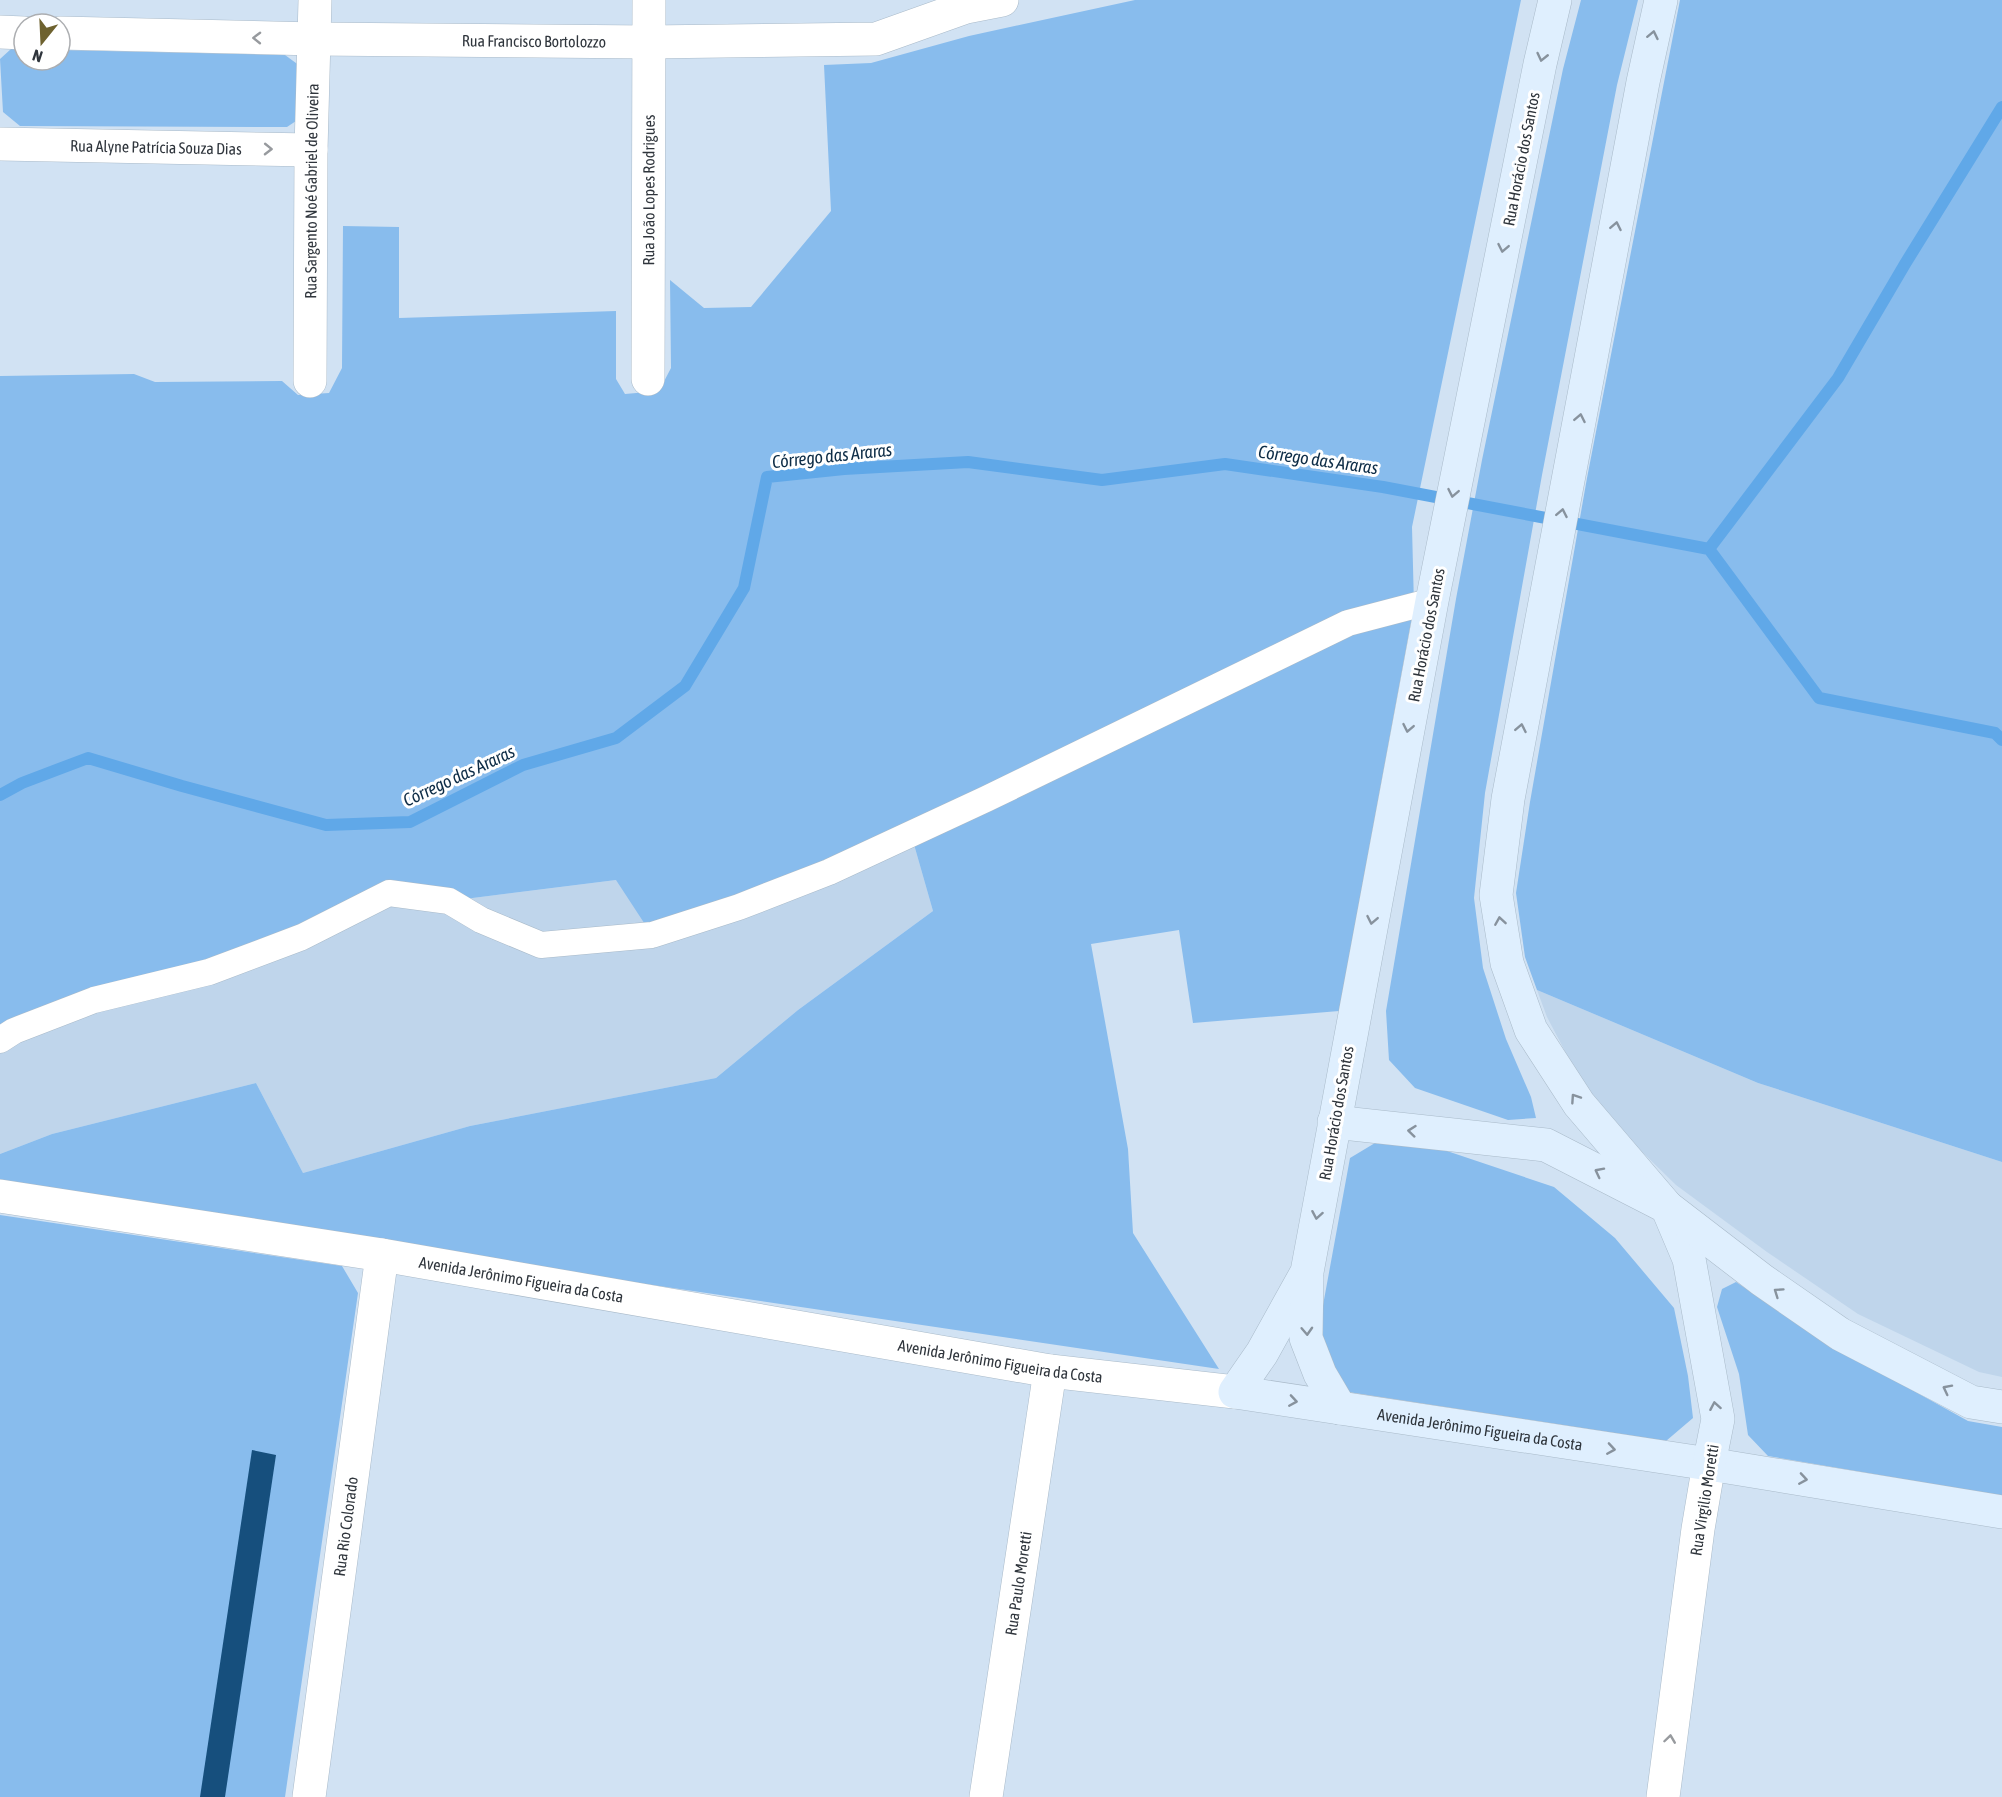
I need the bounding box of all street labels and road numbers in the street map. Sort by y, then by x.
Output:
street label: Rua Francisco Bortolozzo [462,31,606,51]
street label: Rua Sargento Noé Gabriel de Oliveira [301,83,322,299]
street label: Rua Horácio dos Santos [1499,90,1543,227]
street label: Rua João Lopes Rodrigues [639,114,659,265]
street label: Rua Alyne Patrícia Souza Dias [70,136,242,158]
street label: Rua Horácio dos Santos [1404,566,1448,703]
street label: Rua Horácio dos Santos [1315,1044,1357,1181]
street label: Avenida Jerônimo Figueira da Costa [418,1253,625,1306]
street label: Avenida Jerônimo Figueira da Costa [897,1336,1104,1386]
street label: Avenida Jerônimo Figueira da Costa [1376,1405,1584,1454]
street label: Rua Virgilio Moretti [1686,1443,1723,1557]
street label: Rua Rio Colorado [330,1476,361,1577]
street label: Rua Paulo Moretti [1001,1530,1035,1637]

